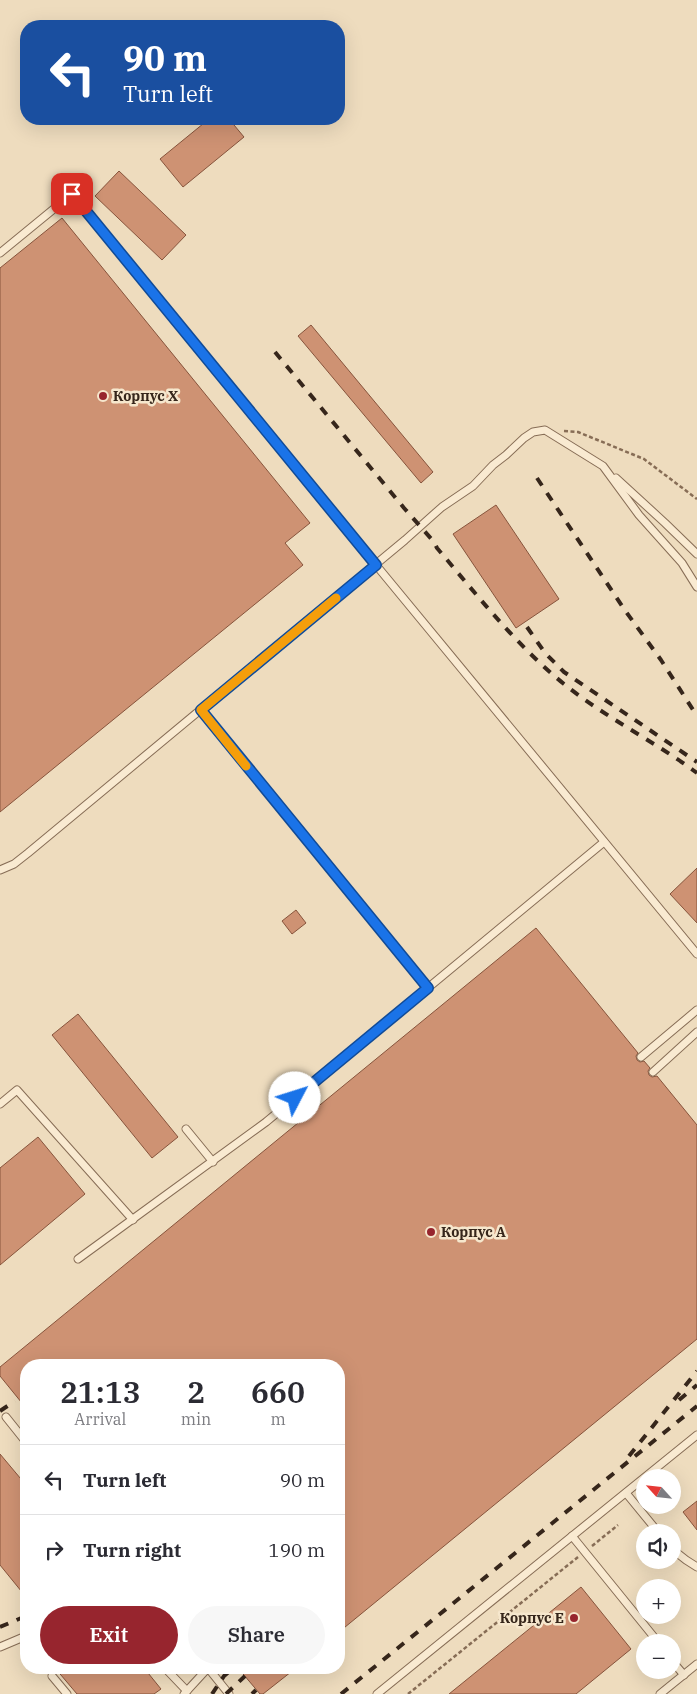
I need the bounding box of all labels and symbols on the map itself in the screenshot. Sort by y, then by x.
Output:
pin [51,173,93,215]
place label: Корпус Х [113,387,178,405]
marker: Корпус Х [97,390,109,402]
position arrow [268,1071,320,1123]
place label: Корпус А [441,1223,506,1241]
marker: Корпус А [425,1226,437,1238]
north arrow [636,1469,681,1514]
place label: Корпус Е [500,1609,564,1627]
marker: Корпус Е [568,1612,580,1624]

